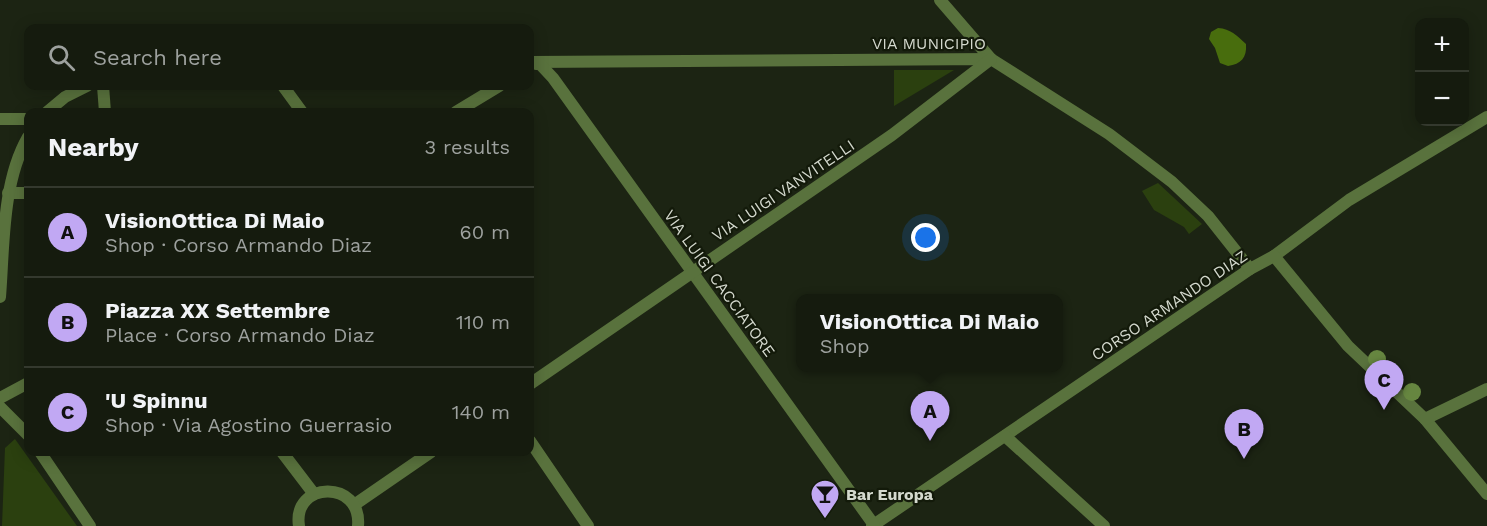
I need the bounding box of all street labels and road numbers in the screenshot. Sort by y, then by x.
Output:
street label: VIA MUNICIPIO [872,34,986,53]
street label: VIA LUIGI VANVITELLI [708,136,858,245]
street label: VIA LUIGI CACCIATORE [660,206,779,360]
street label: CORSO ARMANDO DIAZ [1088,246,1251,365]

